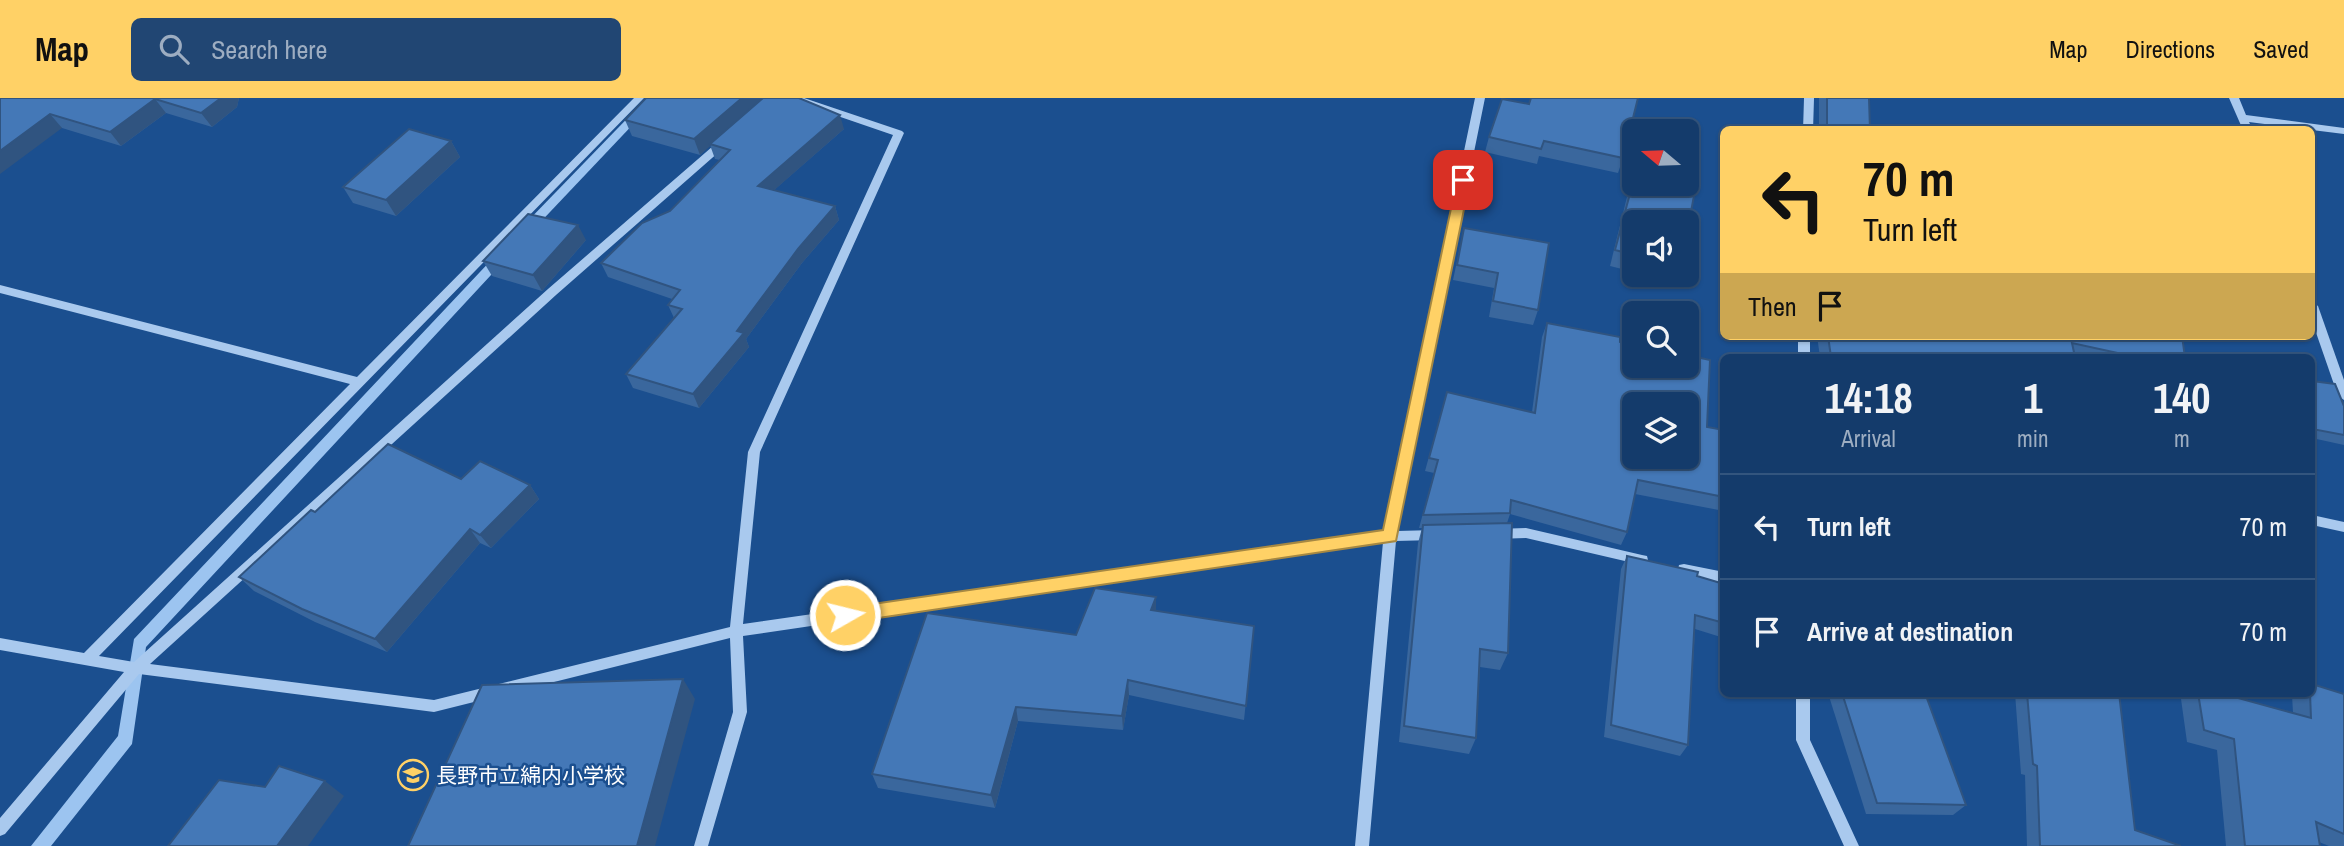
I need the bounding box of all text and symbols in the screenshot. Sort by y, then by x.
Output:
search box [131,18,621,81]
text: Map [35,27,89,71]
icon: search [155,30,193,68]
text: Search here [211,32,327,67]
text: Map [2049,33,2087,65]
text: Directions [2125,33,2215,65]
text: Saved [2253,33,2309,65]
north arrow [1622,119,1699,196]
map controls [1622,119,1699,469]
text: 70 m [1863,145,1955,211]
pin [1433,150,1493,210]
icon: left [1748,154,1839,245]
icon: arrive [1444,161,1482,199]
text: Turn left [1863,208,1957,251]
button: sound [1622,210,1699,287]
icon: arrive [1811,287,1849,325]
text: Then [1748,289,1797,324]
button: search [1622,301,1699,378]
text: 14:18 [1825,370,1913,426]
text: 1 [2023,370,2042,426]
text: 140 [2153,370,2211,426]
button: layers [1622,392,1699,469]
text: Arrival [1841,423,1896,454]
text: min [2017,423,2049,454]
text: m [2174,423,2190,454]
icon: left [1748,508,1786,546]
text: Turn left [1807,509,1891,544]
text: 70 m [2240,509,2287,544]
position arrow [808,578,882,652]
icon: arrive [1748,613,1786,651]
text: Arrive at destination [1807,614,2013,649]
text: 70 m [2240,614,2287,649]
school or university icon: 長野市立綿内小学校 [396,758,430,792]
place label: 長野市立綿内小学校 [436,761,625,790]

